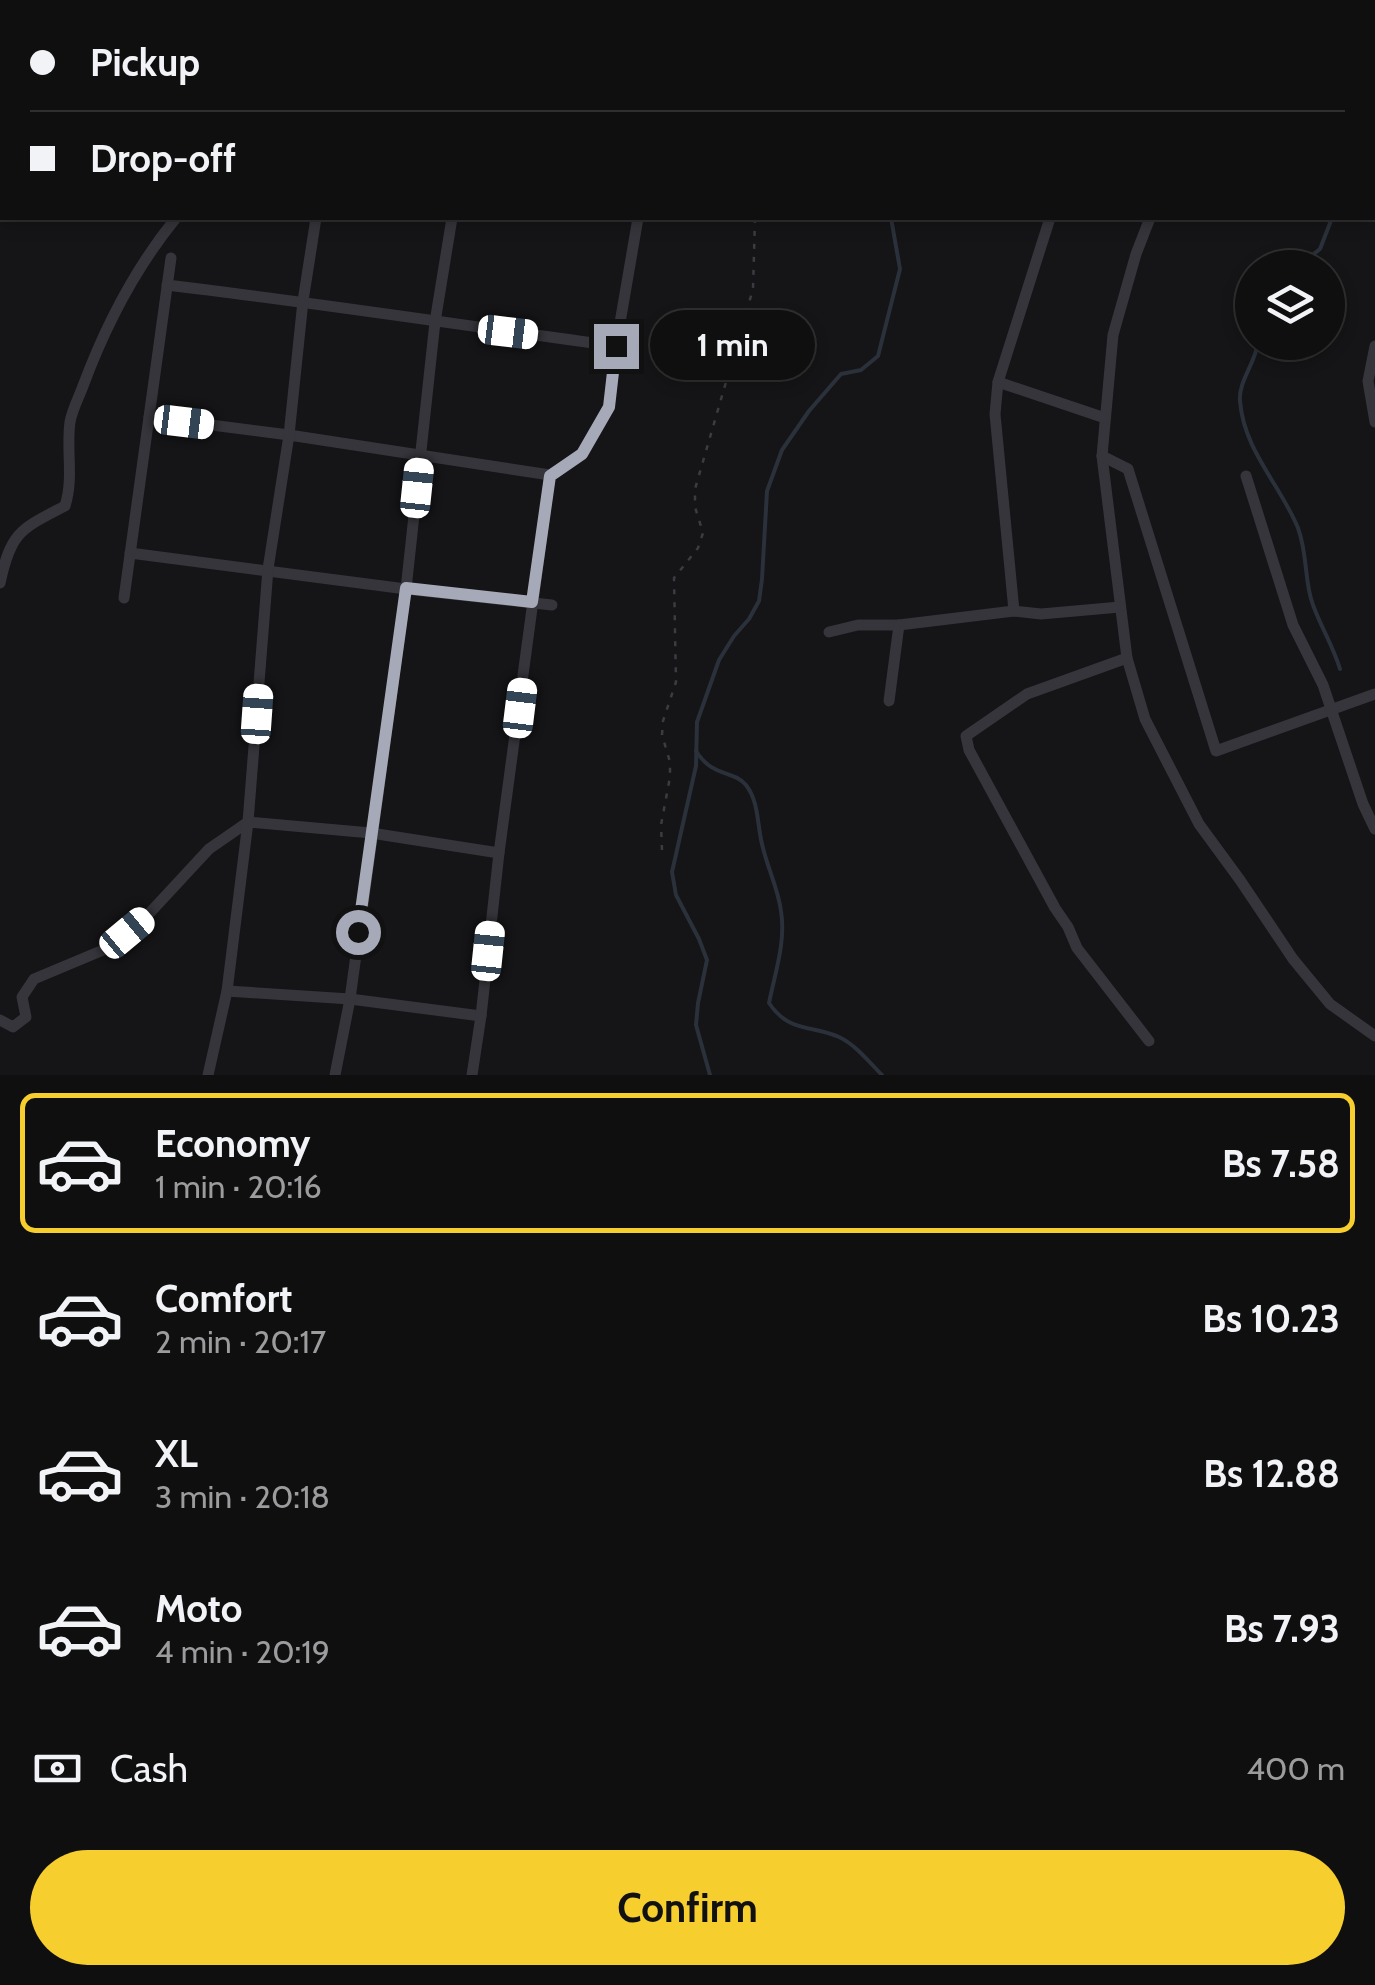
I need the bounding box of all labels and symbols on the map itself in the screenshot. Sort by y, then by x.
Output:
callout: 1 min [651,311,816,381]
car [476,313,540,351]
route end [594,324,639,369]
car [152,403,216,441]
car [399,457,435,519]
car [501,676,539,740]
car [240,683,274,745]
car [94,902,160,964]
route start [336,910,381,955]
car [470,920,506,982]

